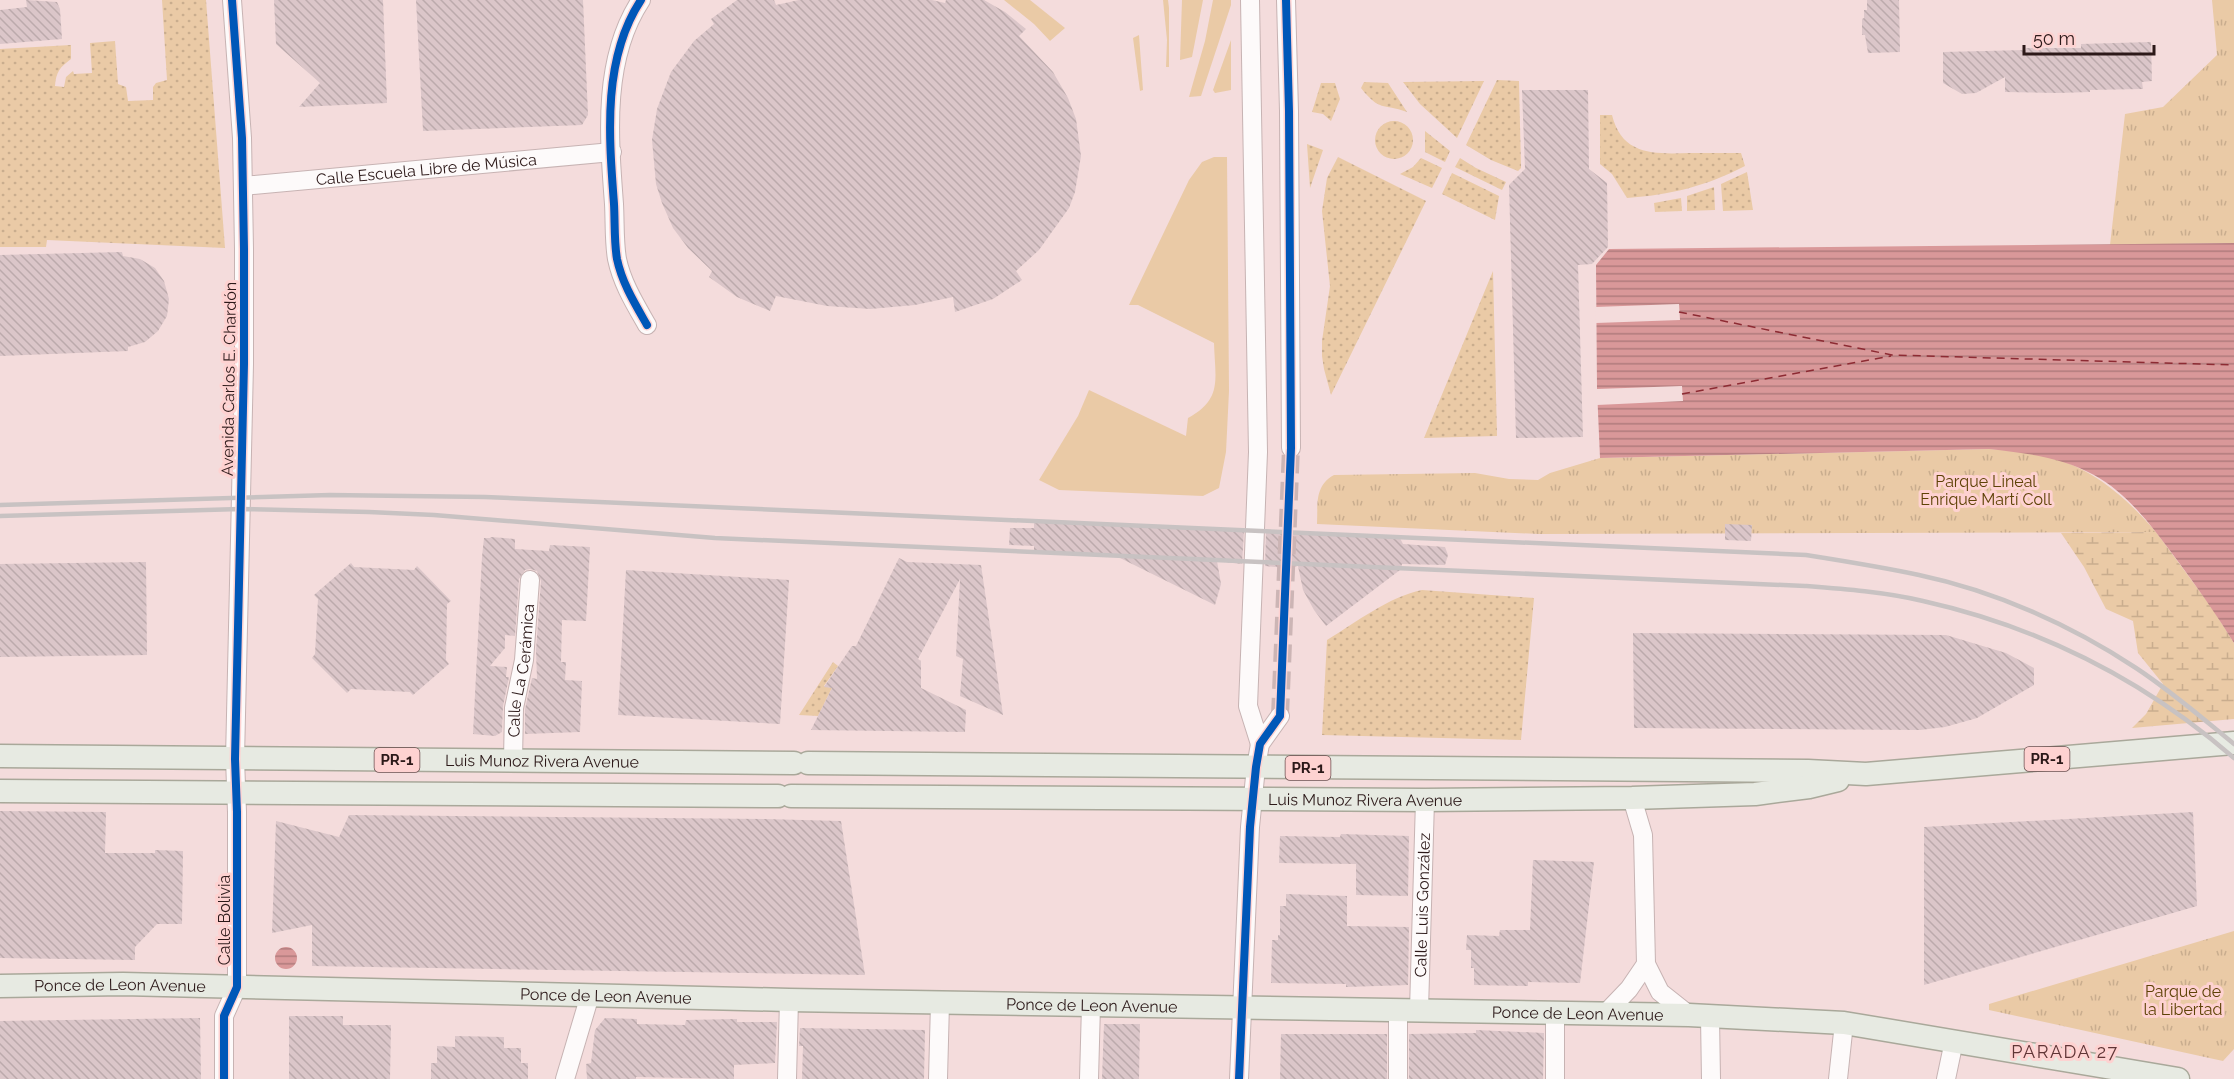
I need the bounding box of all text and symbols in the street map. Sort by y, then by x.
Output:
scale bar [2024,18,2154,56]
text: 50 m [2033,28,2075,49]
street label: Calle Escuela Libre de Música [315,149,537,189]
street label: Avenida Carlos E. Chardón [218,282,240,476]
park label: Parque Lineal Enrique Martí Coll [1920,472,2052,509]
street label: Calle La Cerámica [504,603,538,737]
road number: PR-1 [2024,747,2070,771]
road number: PR-1 [374,748,420,772]
street label: Luis Munoz Rivera Avenue [445,750,639,771]
road number: PR-1 [1286,756,1330,780]
street label: Luis Munoz Rivera Avenue [1268,790,1462,810]
street label: Calle Luis González [1410,832,1434,978]
street label: Calle Bolivia [215,875,234,965]
street label: Ponce de Leon Avenue [34,974,206,995]
park label: Parque de la Libertad [2144,982,2222,1019]
street label: Ponce de Leon Avenue [520,984,692,1007]
street label: Ponce de Leon Avenue [1006,994,1178,1016]
street label: Ponce de Leon Avenue [1492,1002,1664,1024]
district label: PARADA 27 [2011,1041,2119,1062]

